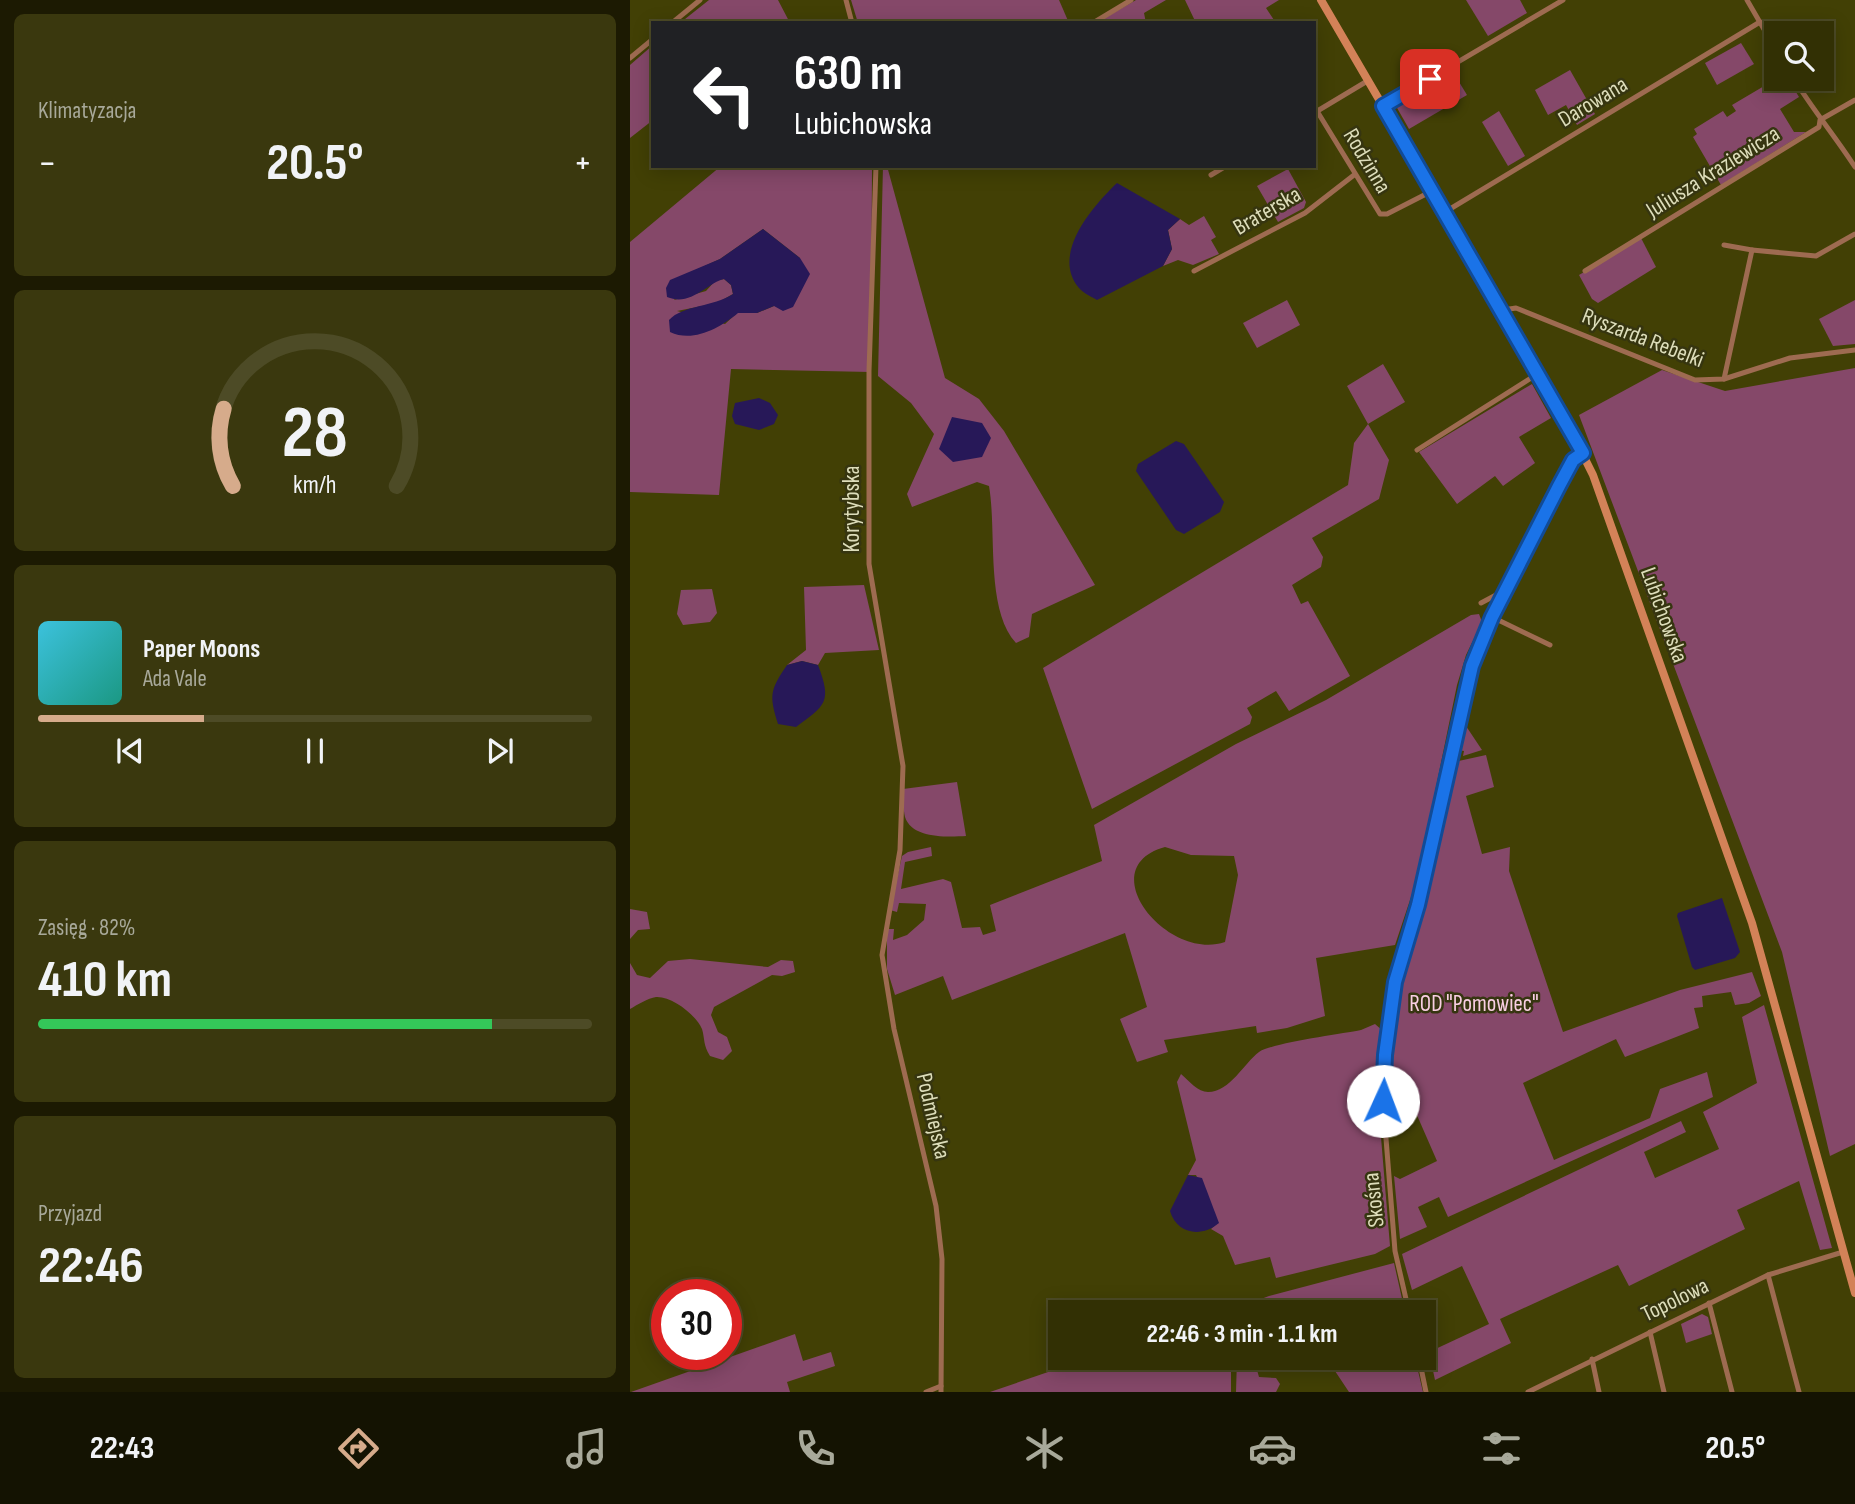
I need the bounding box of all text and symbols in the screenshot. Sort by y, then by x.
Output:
map controls [1764,21,1834,91]
button: search [1764,21,1834,91]
text: 630 m [794,45,903,104]
icon: left [679,49,770,140]
pin [1400,49,1460,109]
icon: arrive [1411,60,1449,98]
street label: Darowana [1553,70,1633,134]
text: Klimatyzacja [38,97,136,125]
text: Lubichowska [794,105,932,144]
street label: Juliusza Kraziewicza [1640,120,1785,225]
street label: Rodzinna [1337,124,1397,198]
text: 20.5° [266,132,364,195]
text: − [38,141,57,186]
text: + [573,141,592,186]
street label: Braterska [1228,180,1306,242]
street label: Ryszarda Rebelki [1578,302,1708,374]
text: 28 [282,391,348,479]
street label: Korytybska [838,466,866,552]
text: km/h [293,470,337,501]
street label: Lubichowska [1634,564,1694,666]
text: Paper Moons [143,634,260,665]
text: Ada Vale [143,665,207,693]
icon: previous [111,732,149,770]
icon: pause [296,732,334,770]
icon: next [481,732,519,770]
text: Zasięg · 82% [38,914,136,942]
text: 410 km [38,949,172,1012]
park label: ROD "Pomowiec" [1409,990,1539,1018]
position arrow [1346,1064,1420,1138]
street label: Podmiejska [910,1070,956,1162]
street label: Skośna [1357,1171,1391,1229]
text: Przyjazd [38,1200,102,1228]
text: 22:46 [38,1235,144,1298]
street label: Topolowa [1637,1272,1713,1328]
speed limit sign: 30 [651,1279,742,1370]
text: 22:46 · 3 min · 1.1 km [1147,1319,1337,1350]
icon: directions [334,1424,383,1473]
icon: music [562,1424,611,1473]
icon: phone [791,1424,840,1473]
icon: climate [1020,1424,1069,1473]
icon: car [1248,1424,1297,1473]
icon: filters [1477,1424,1526,1473]
text: 22:43 [90,1429,154,1468]
text: 20.5° [1705,1429,1765,1468]

